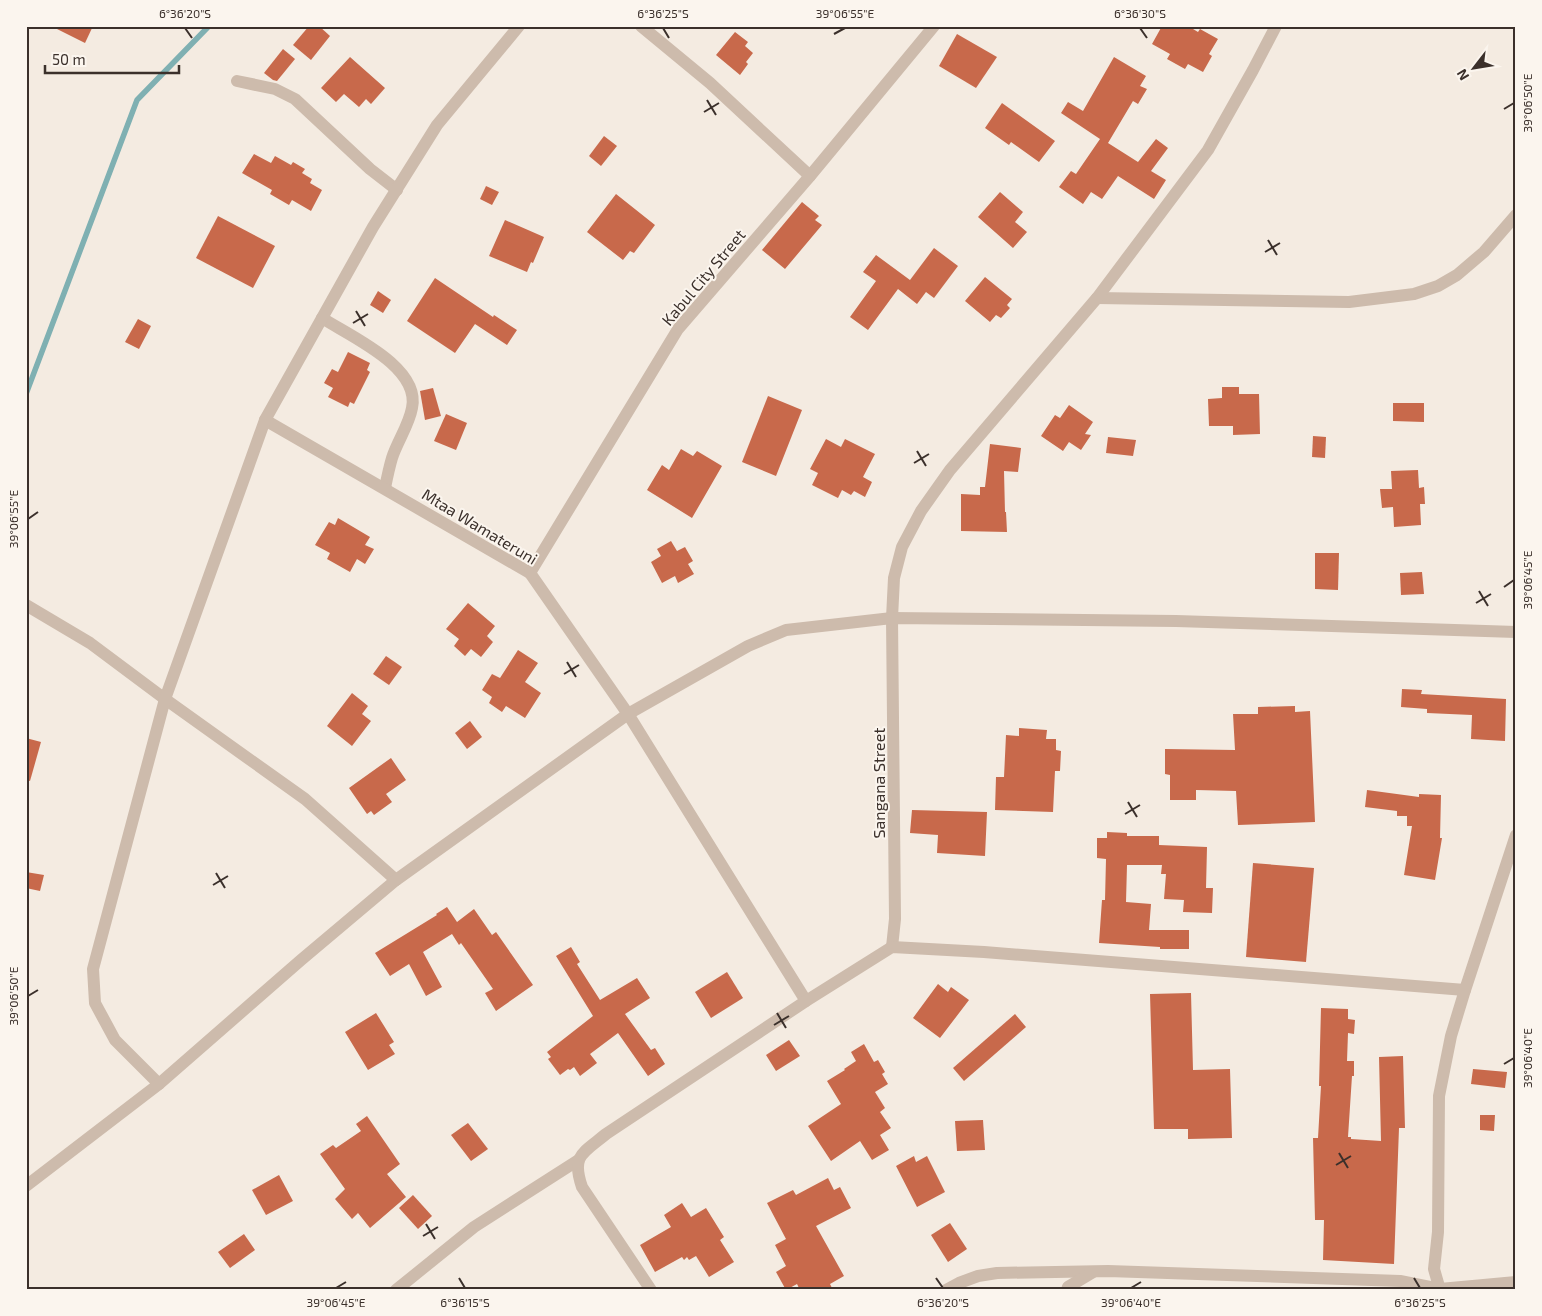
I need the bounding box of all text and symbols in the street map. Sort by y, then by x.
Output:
text: 6°36'20"S [159,6,211,20]
text: 6°36'25"S [637,6,689,20]
text: 39°06'55"E [816,6,874,20]
text: 6°36'30"S [1114,6,1166,20]
scale bar [45,42,179,74]
north arrow [1450,42,1500,92]
text: 50 m [52,50,86,68]
text: N [1453,66,1472,84]
text: 39°06'50"E [1520,73,1534,133]
street label: Kabul City Street [657,225,749,329]
street label: Mtaa Wamateruni [419,484,541,568]
text: 39°06'55"E [6,490,20,548]
text: 39°06'45"E [1520,550,1534,610]
street label: Sangana Street [869,728,888,838]
text: 39°06'50"E [6,966,20,1026]
text: 39°06'40"E [1520,1028,1534,1088]
text: 39°06'45"E [306,1295,366,1309]
text: 6°36'15"S [440,1295,490,1309]
text: 6°36'20"S [917,1295,969,1309]
text: 39°06'40"E [1101,1295,1161,1309]
text: 6°36'25"S [1394,1295,1446,1309]

